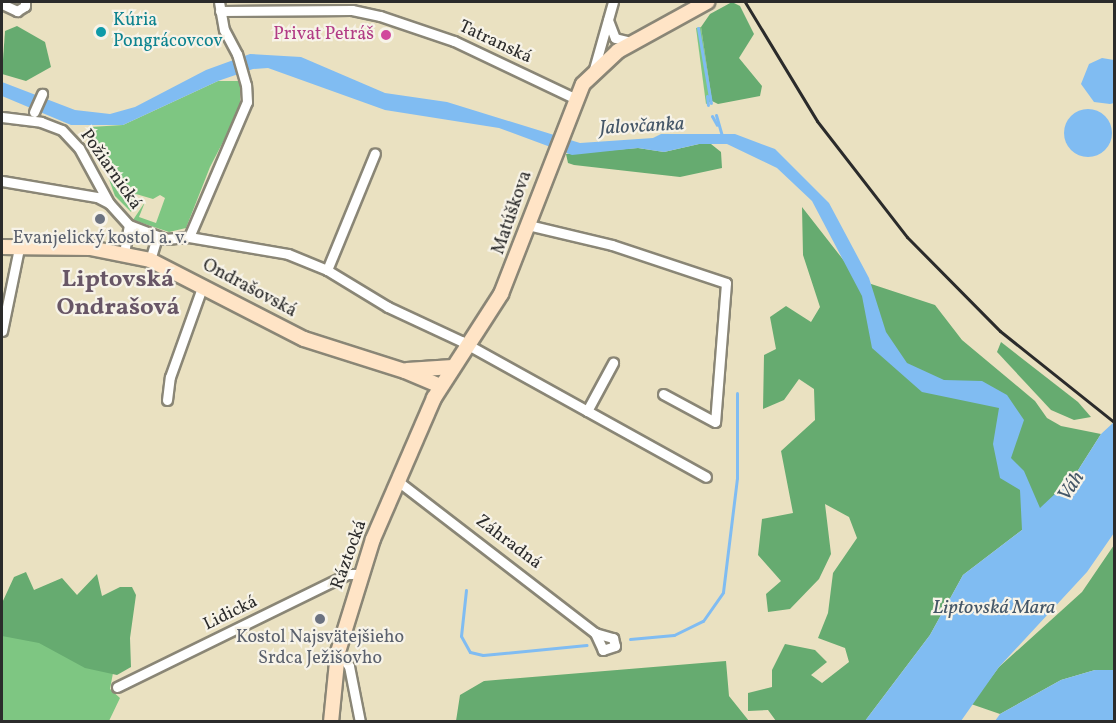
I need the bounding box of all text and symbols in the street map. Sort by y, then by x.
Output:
place label: Kúria Pongrácovcov [113,11,223,54]
street label: Tatranská [455,17,535,69]
place label: Privat Petráš [273,24,374,46]
marker: Kúria Pongrácovcov [94,25,108,39]
marker: Privat Petráš [379,28,393,42]
water label: Jalovčanka [599,113,685,141]
street label: Požiarnická [74,126,146,214]
street label: Matúškova [489,168,537,258]
marker: Evanjelický kostol a. v. [93,212,107,226]
place label: Evanjelický kostol a. v. [12,228,188,250]
street label: Ondrašovská [198,255,300,323]
district label: Liptovská Ondrašová [56,267,180,323]
water label: Váh [1053,467,1091,507]
street label: Záhradná [471,511,545,575]
street label: Ráztocká [327,517,373,593]
street label: Lidická [200,592,262,636]
water label: Liptovská Mara [932,596,1056,620]
marker: Kostol Najsvätejšieho Srdca Ježišovho [313,612,327,626]
place label: Kostol Najsvätejšieho Srdca Ježišovho [236,628,404,670]

